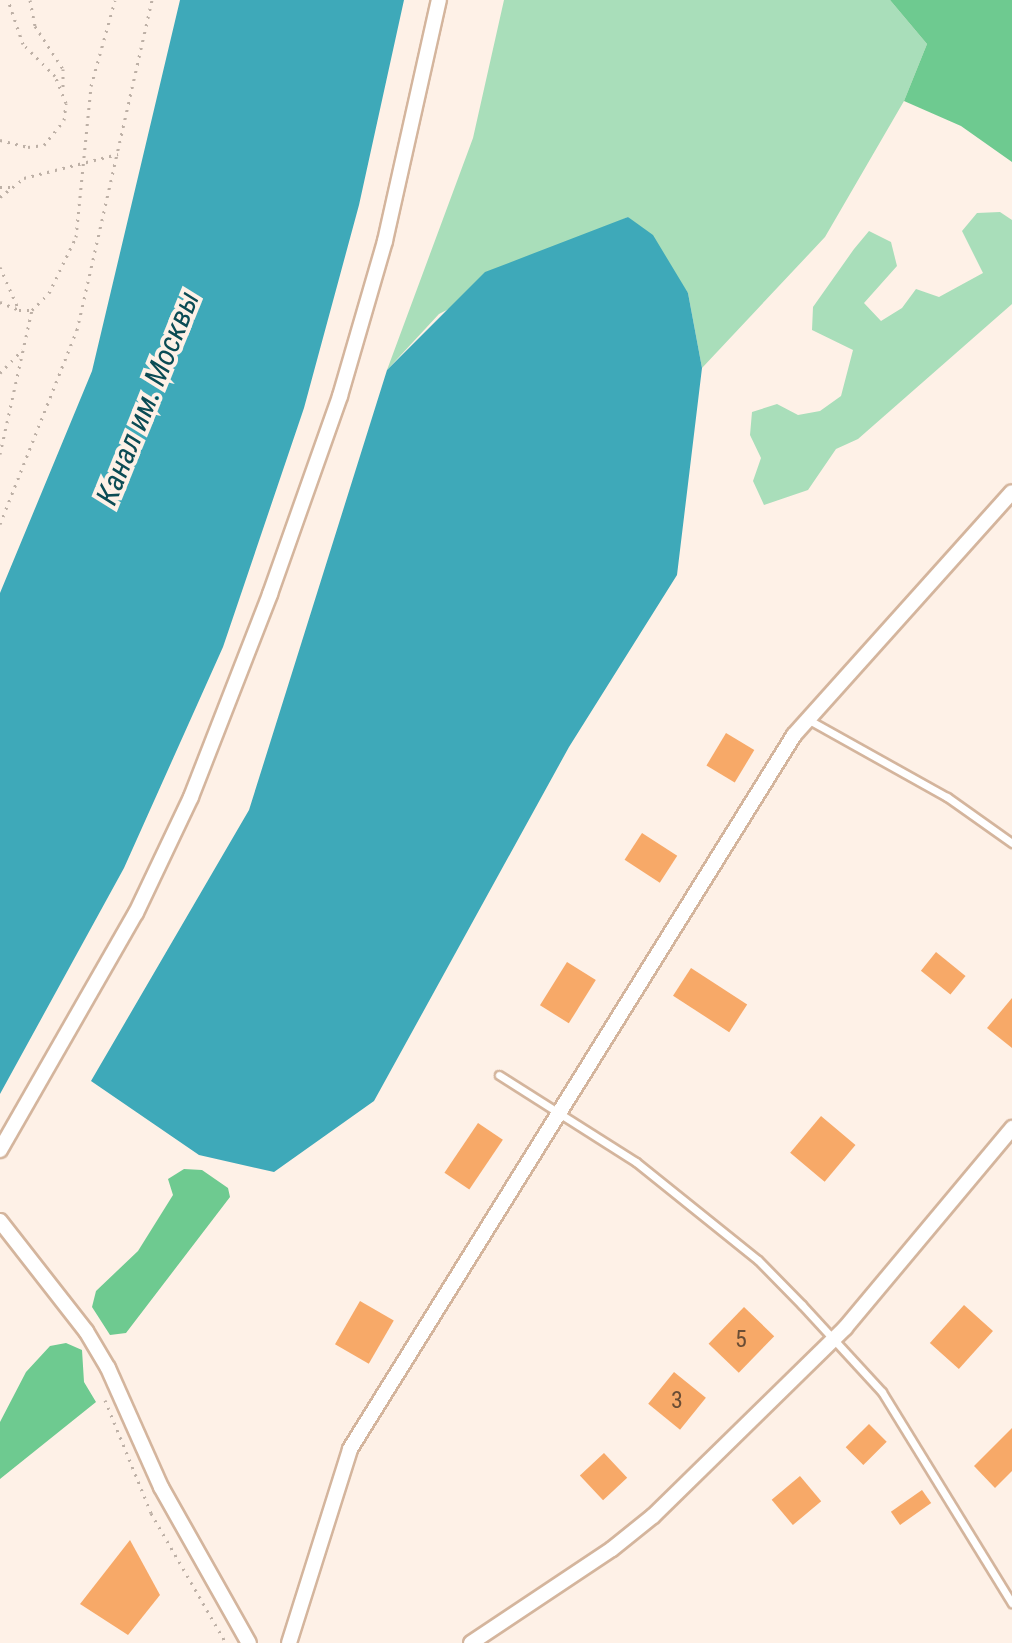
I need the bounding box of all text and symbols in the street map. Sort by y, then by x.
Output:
water label: Канал им. Москвы [89,286,207,510]
house number: 5 [735,1326,747,1354]
house number: 3 [671,1387,683,1415]

